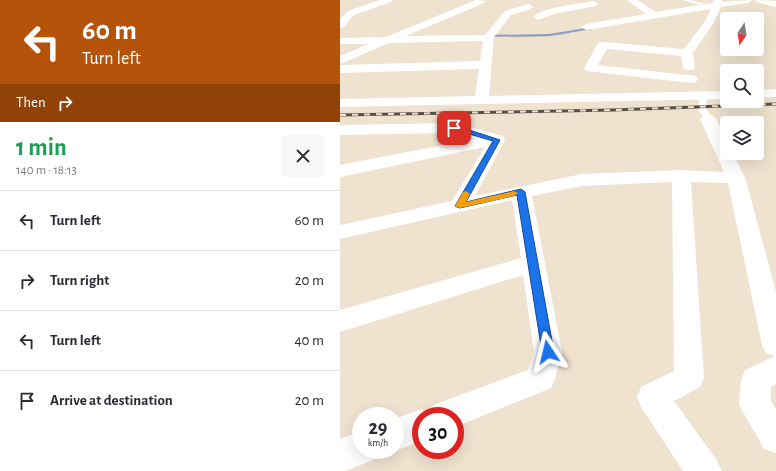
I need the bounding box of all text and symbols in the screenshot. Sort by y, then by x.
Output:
north arrow [720,12,764,56]
map controls [720,12,764,160]
icon: left [16,16,68,68]
text: 60 m [82,17,137,45]
text: Turn left [82,50,141,68]
button: search [720,64,764,108]
icon: right [54,92,76,114]
text: Then [16,95,46,110]
pin [437,111,471,145]
button: layers [720,116,764,160]
icon: arrive [443,117,465,139]
button: close [282,135,324,177]
text: 1 min [16,136,67,160]
text: 140 m · 18:13 [16,164,77,177]
icon: left [16,210,38,232]
text: Turn left [50,213,101,228]
text: 60 m [295,213,324,228]
icon: right [16,270,38,292]
text: Turn right [50,273,109,288]
text: 20 m [295,273,324,288]
icon: left [16,330,38,352]
position arrow [527,331,569,373]
text: Turn left [50,333,101,348]
text: 40 m [294,333,324,348]
icon: arrive [16,390,38,412]
text: Arrive at destination [50,393,173,408]
text: 20 m [295,393,324,408]
speed limit sign: 30 [412,407,464,459]
text: 29 [368,418,388,438]
text: km/h [368,438,388,448]

